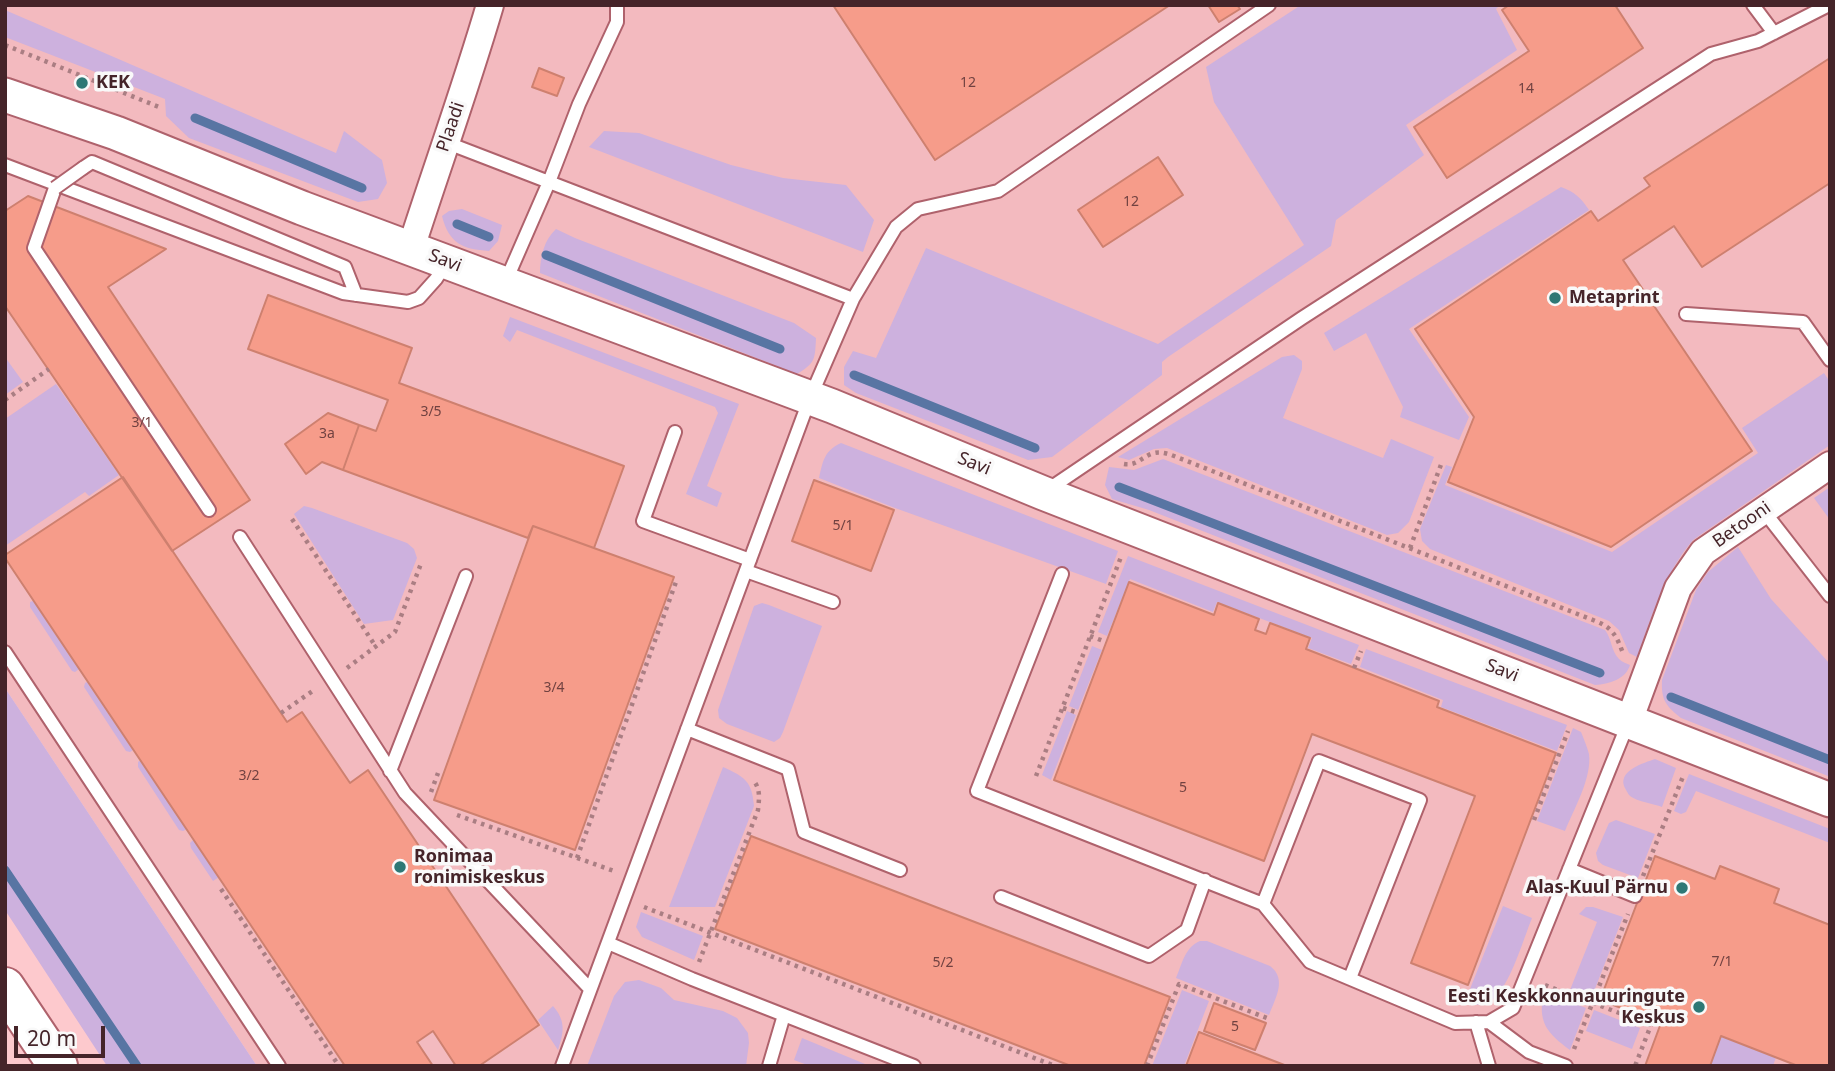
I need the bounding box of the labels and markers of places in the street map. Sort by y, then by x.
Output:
place label: KEK [96,72,130,94]
marker: KEK [74,75,90,91]
place label: Metaprint [1569,287,1660,309]
marker: Metaprint [1547,290,1563,306]
place label: Ronimaa ronimiskeskus [414,846,545,888]
marker: Ronimaa ronimiskeskus [392,859,408,875]
place label: Alas-Kuul Pärnu [1526,877,1668,899]
marker: Alas-Kuul Pärnu [1674,880,1690,896]
place label: Eesti Keskkonnauuringute Keskus [1448,986,1685,1028]
marker: Eesti Keskkonnauuringute Keskus [1691,999,1707,1015]

